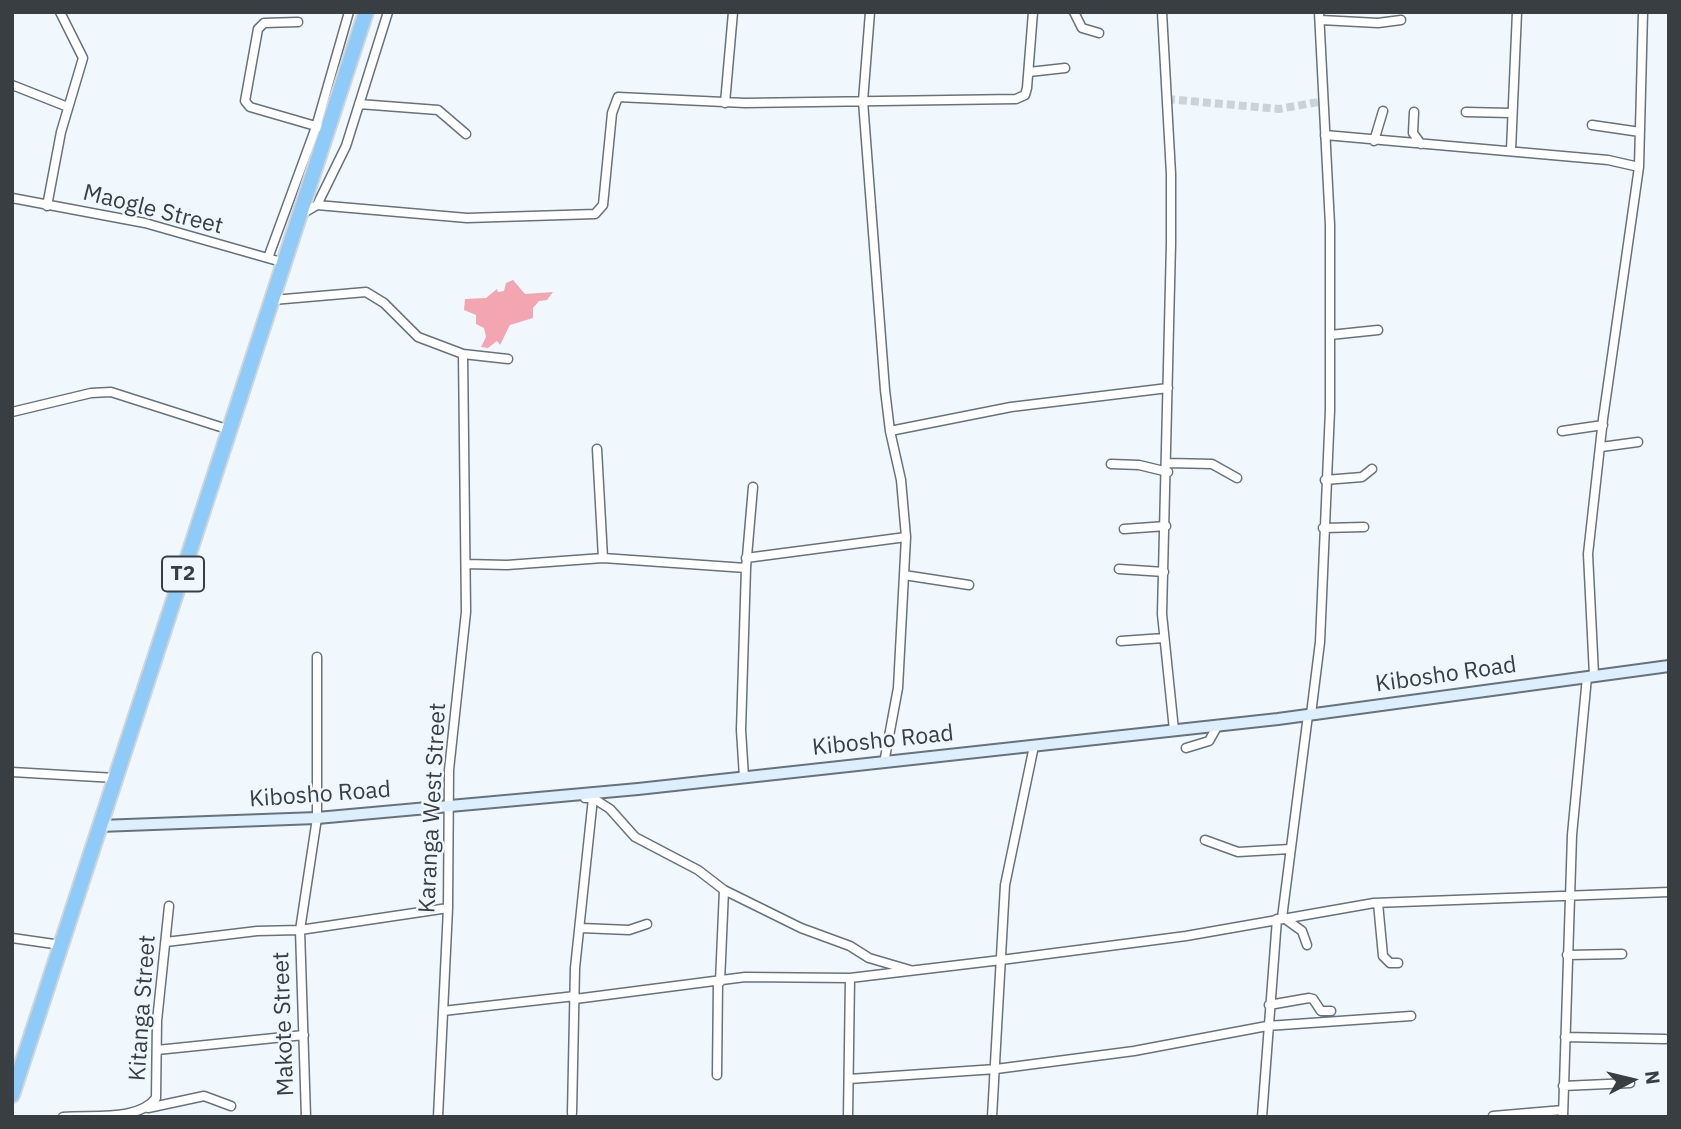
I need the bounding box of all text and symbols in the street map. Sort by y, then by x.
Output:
street label: Maogle Street [80,179,226,241]
road number: T2 [162,556,204,592]
street label: Kibosho Road [1374,651,1518,699]
street label: Karanga West Street [414,702,452,914]
street label: Kibosho Road [811,720,955,762]
street label: Kibosho Road [248,776,392,814]
street label: Kitanga Street [124,934,162,1082]
street label: Makote Street [268,951,300,1097]
north arrow [1597,1045,1667,1115]
text: N [1640,1069,1666,1086]

